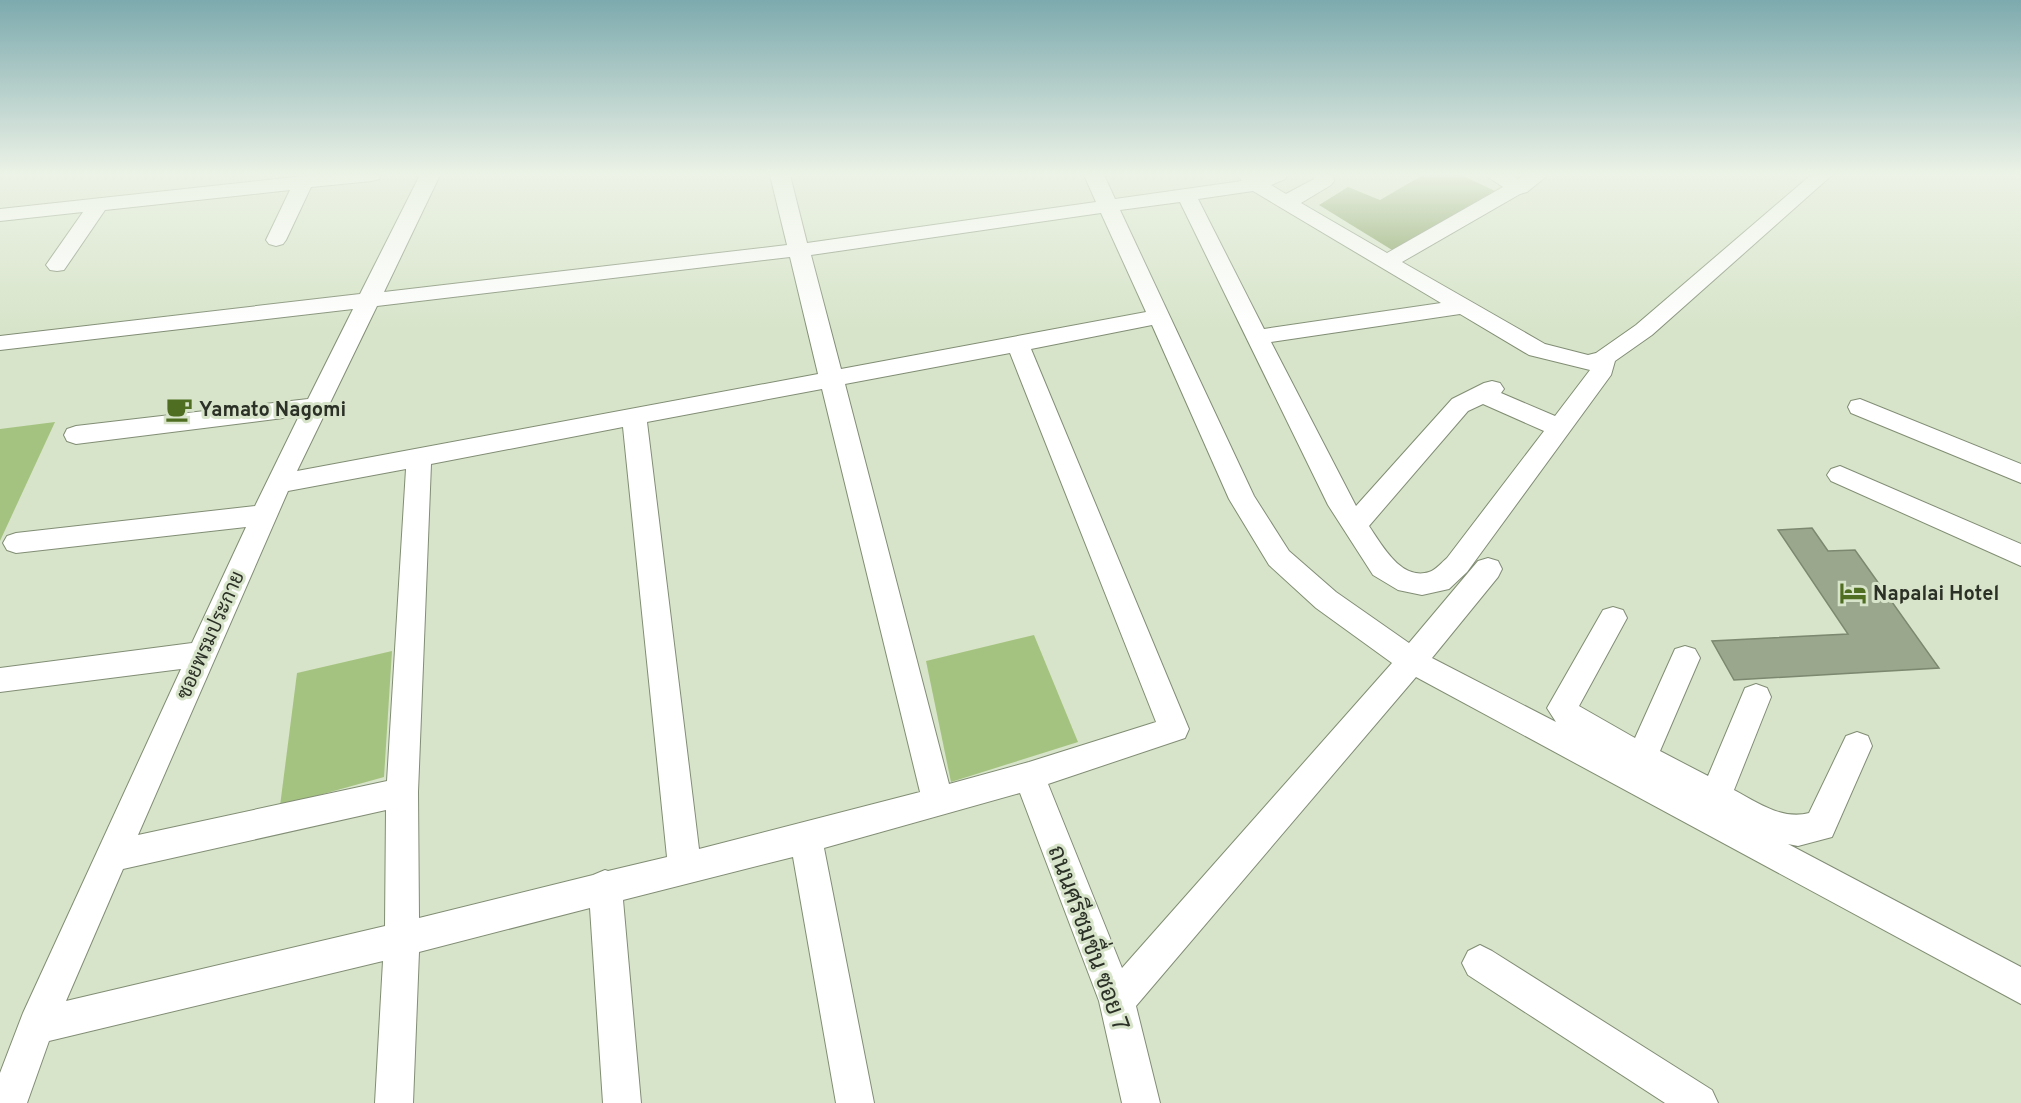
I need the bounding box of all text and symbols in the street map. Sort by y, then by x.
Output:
cafe icon: Yamato Nagomi [164,394,194,424]
place label: Yamato Nagomi [199,398,346,424]
street label: ซอยพรมประกาย [172,567,252,704]
hotel icon: Napalai Hotel [1838,578,1868,608]
place label: Napalai Hotel [1873,582,1999,608]
street label: ถนนศรีชมชื่น ซอย 7 [1040,839,1142,1036]

